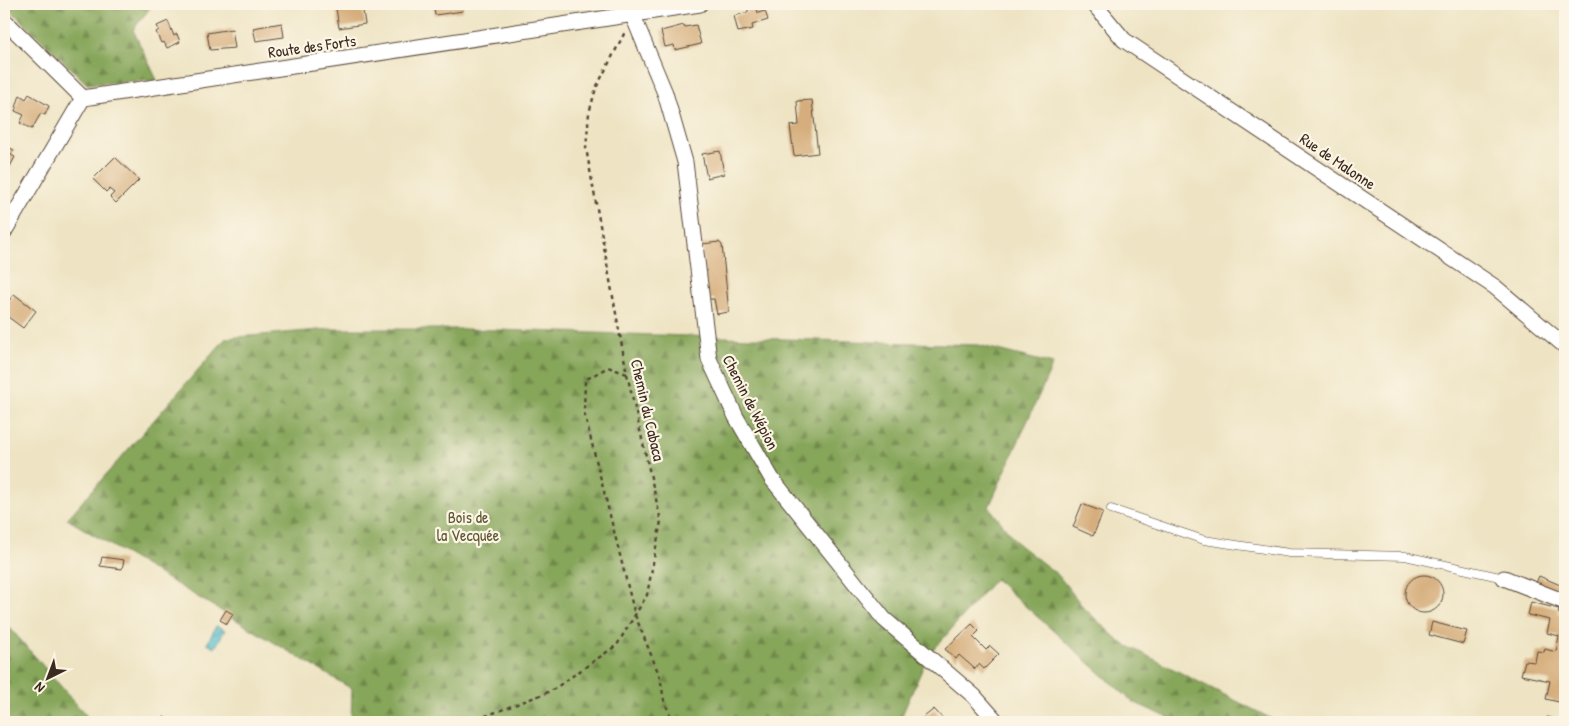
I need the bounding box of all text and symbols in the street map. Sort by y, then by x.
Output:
street label: Route des Forts [267,29,357,63]
street label: Rue de Malonne [1296,127,1381,195]
street label: Chemin de Wépion [718,351,784,453]
street label: Chemin du Cabaca [626,357,670,463]
park label: Bois de la Vecquée [437,506,500,546]
north arrow [22,654,72,704]
text: N [29,678,48,698]

